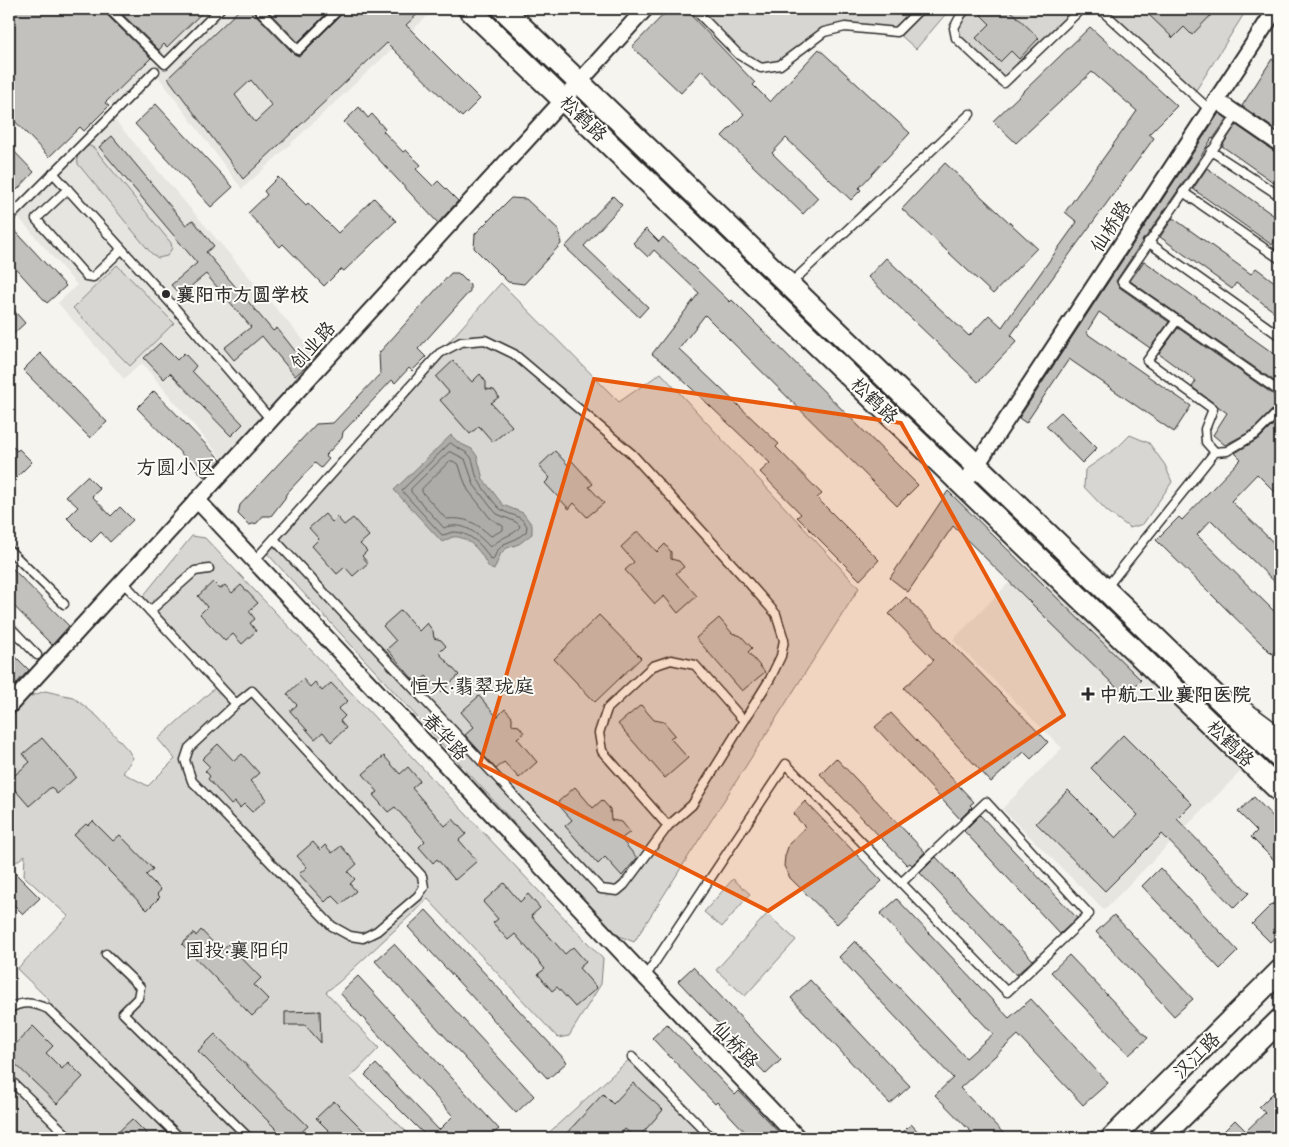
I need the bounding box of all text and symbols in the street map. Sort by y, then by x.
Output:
street label: 松鹤路 [554,90,612,148]
street label: 仙桥路 [1085,196,1137,258]
place label: 襄阳市方圆学校 [176,283,309,308]
marker: 襄阳市方圆学校 [160,288,172,300]
street label: 创业路 [285,316,341,376]
street label: 松鹤路 [845,372,903,430]
district label: 方圆小区 [136,455,216,482]
district label: 恒大·翡翠珑庭 [410,674,534,701]
place label: 中航工业襄阳医院 [1099,683,1251,708]
marker: 中航工业襄阳医院 [1081,687,1095,701]
street label: 春华路 [416,708,473,766]
street label: 松鹤路 [1201,715,1259,773]
district label: 国投·襄阳印 [185,938,289,965]
street label: 仙桥路 [706,1016,764,1074]
street label: 汉江路 [1168,1027,1226,1085]

